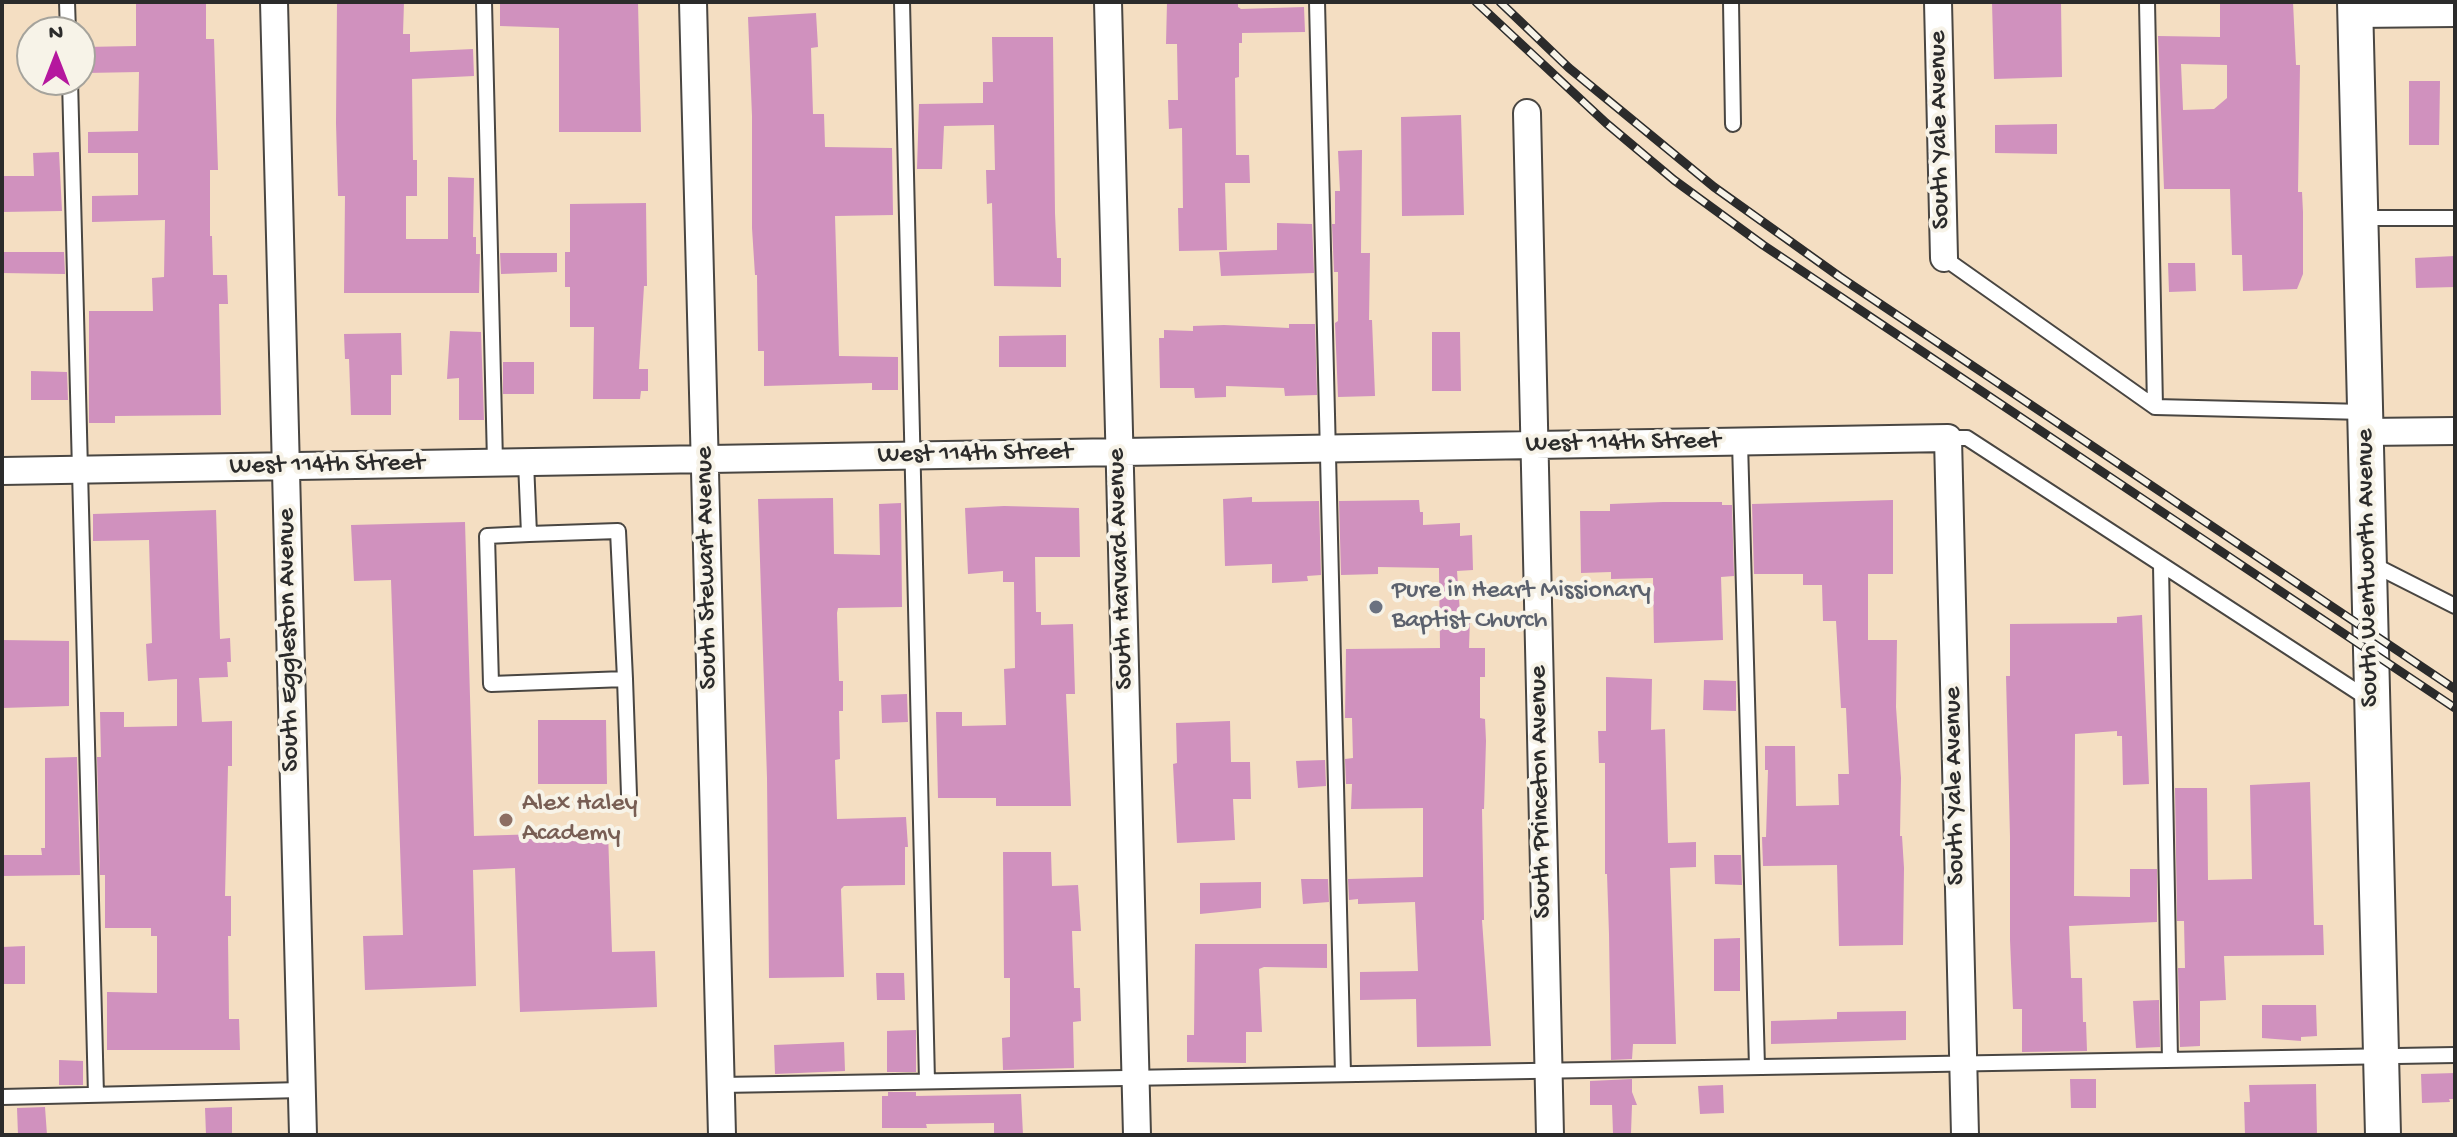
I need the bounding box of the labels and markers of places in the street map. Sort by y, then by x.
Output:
place label: Pure in Heart Missionary Baptist Church [1392,576,1651,638]
marker: Pure in Heart Missionary Baptist Church [1367,598,1385,616]
place label: Alex Haley Academy [522,789,638,850]
marker: Alex Haley Academy [497,811,515,829]

